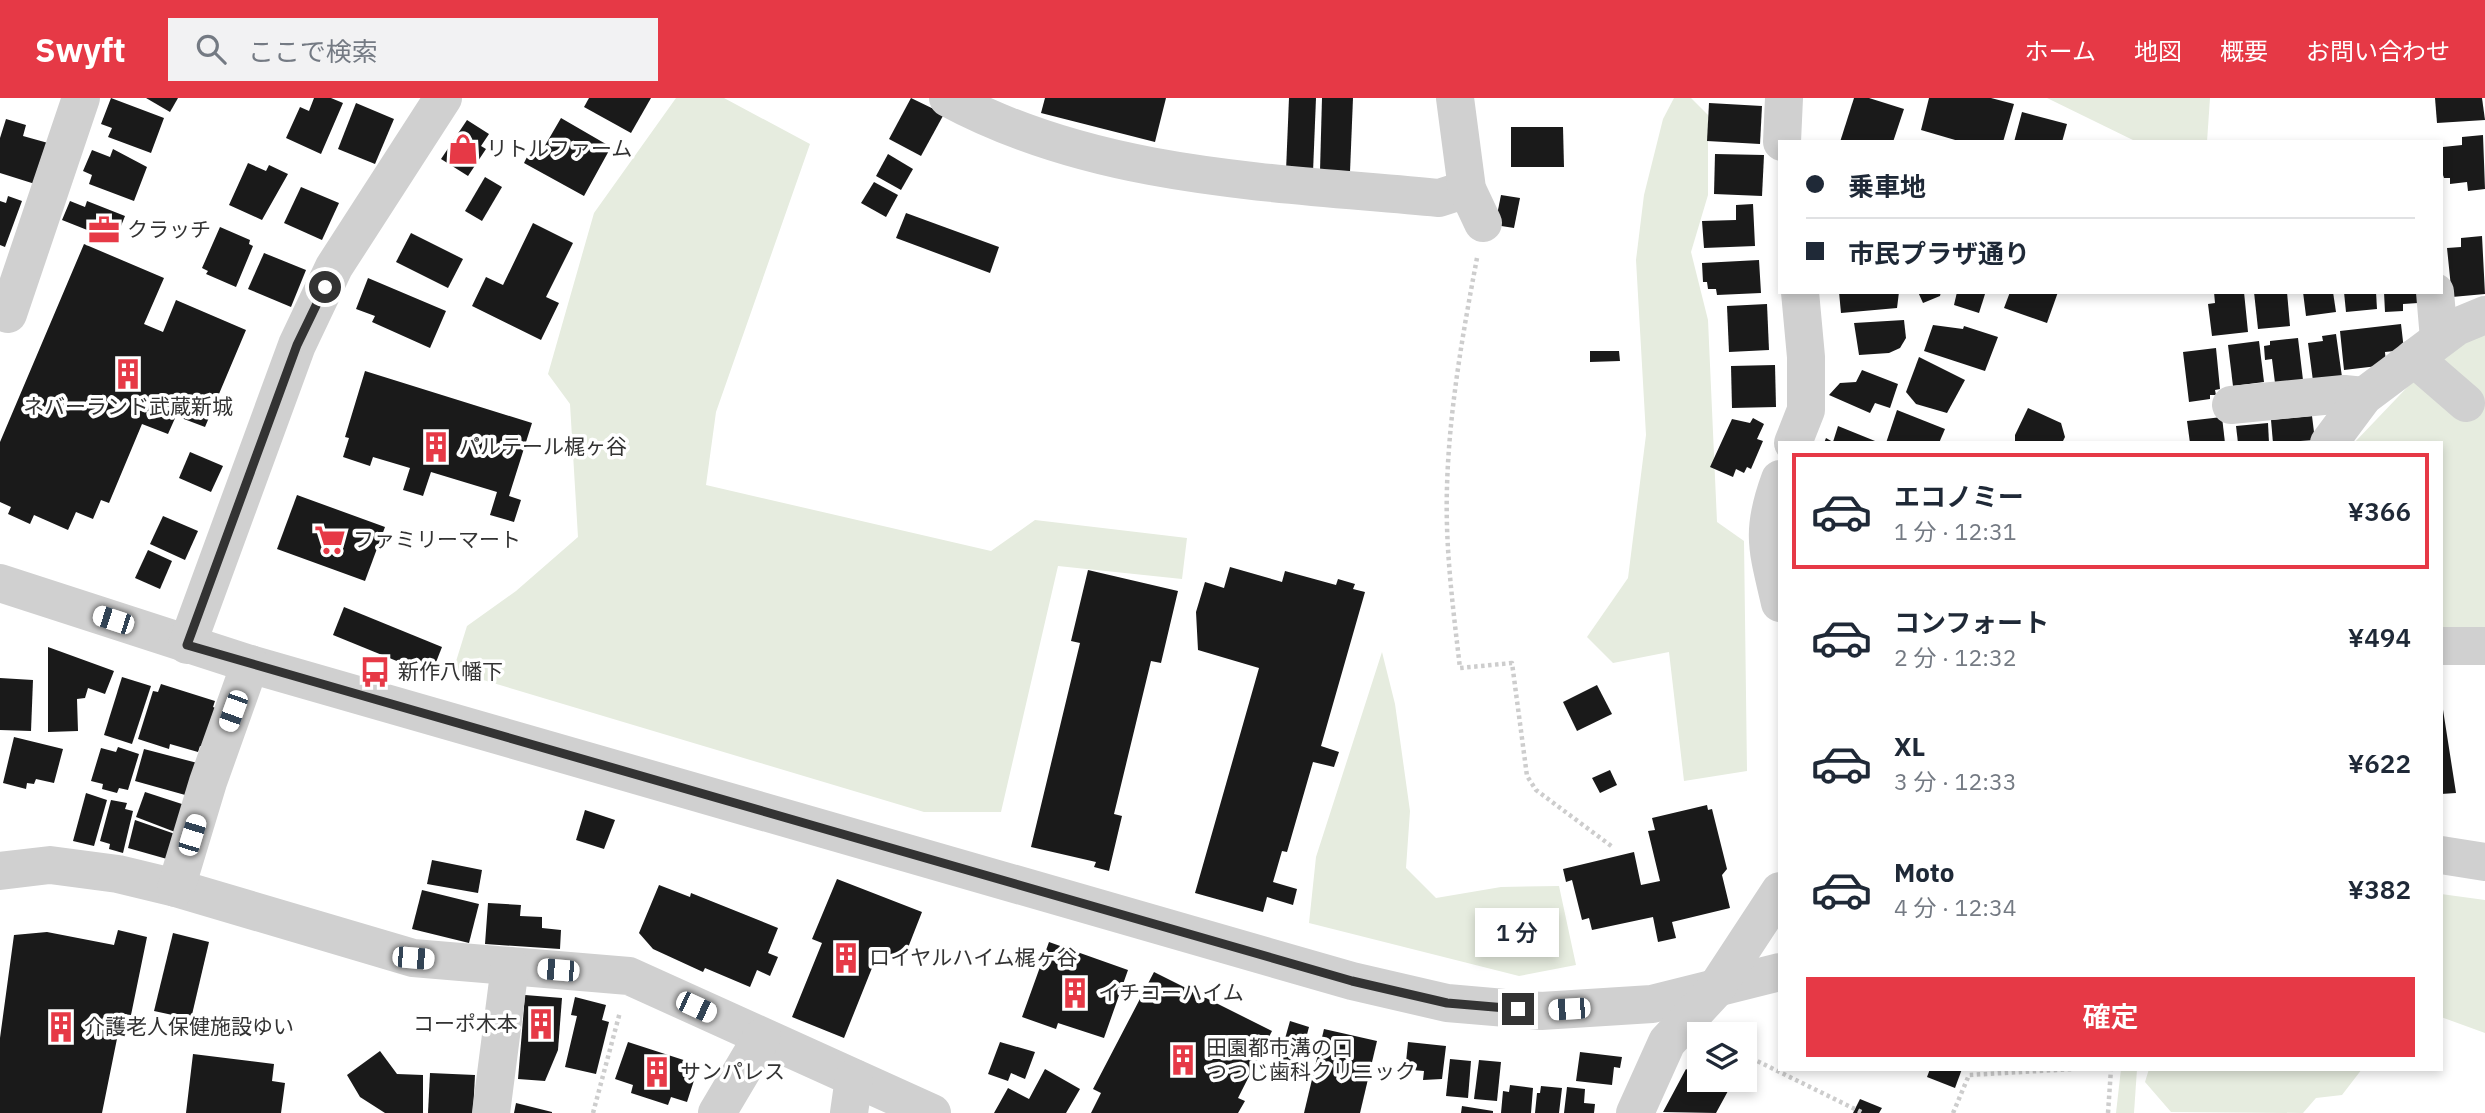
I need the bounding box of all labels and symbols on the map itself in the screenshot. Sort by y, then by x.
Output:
shop icon: リトルファーム [446,132,480,166]
place label: リトルファーム [486,134,632,162]
office icon: クラッチ [87,213,121,247]
place label: クラッチ [127,215,211,243]
route start [309,271,341,303]
building icon: ネバーランド武蔵新城 [111,357,145,391]
place label: ネバーランド武蔵新城 [23,392,233,420]
building icon: パルテール梶ヶ谷 [419,430,453,464]
place label: パルテール梶ヶ谷 [459,432,627,460]
supermarket icon: ファミリーマート [313,523,347,557]
place label: ファミリーマート [353,525,521,553]
car [90,604,137,636]
bus stop icon: 新作八幡下 [358,655,392,689]
place label: 新作八幡下 [398,657,503,685]
car [216,688,251,734]
car [176,812,209,858]
callout: 1 分 [1476,908,1560,956]
building icon: ロイヤルハイム梶ヶ谷 [829,941,863,975]
place label: ロイヤルハイム梶ヶ谷 [869,943,1078,971]
car [392,946,435,970]
car [537,958,580,982]
building icon: イチコーハイム [1058,976,1092,1010]
place label: イチコーハイム [1098,978,1244,1006]
car [673,989,720,1025]
route end [1502,993,1534,1025]
car [1548,997,1591,1021]
building icon: コーポ木本 [524,1007,558,1041]
place label: コーポ木本 [413,1009,518,1037]
building icon: 介護老人保健施設ゆい [44,1010,78,1044]
place label: 介護老人保健施設ゆい [84,1012,294,1040]
place label: 田園都市溝の口 つつじ歯科クリニック [1206,1033,1416,1085]
building icon: 田園都市溝の口 つつじ歯科クリニック [1166,1043,1200,1077]
building icon: サンパレス [640,1055,674,1089]
place label: サンパレス [680,1057,785,1085]

